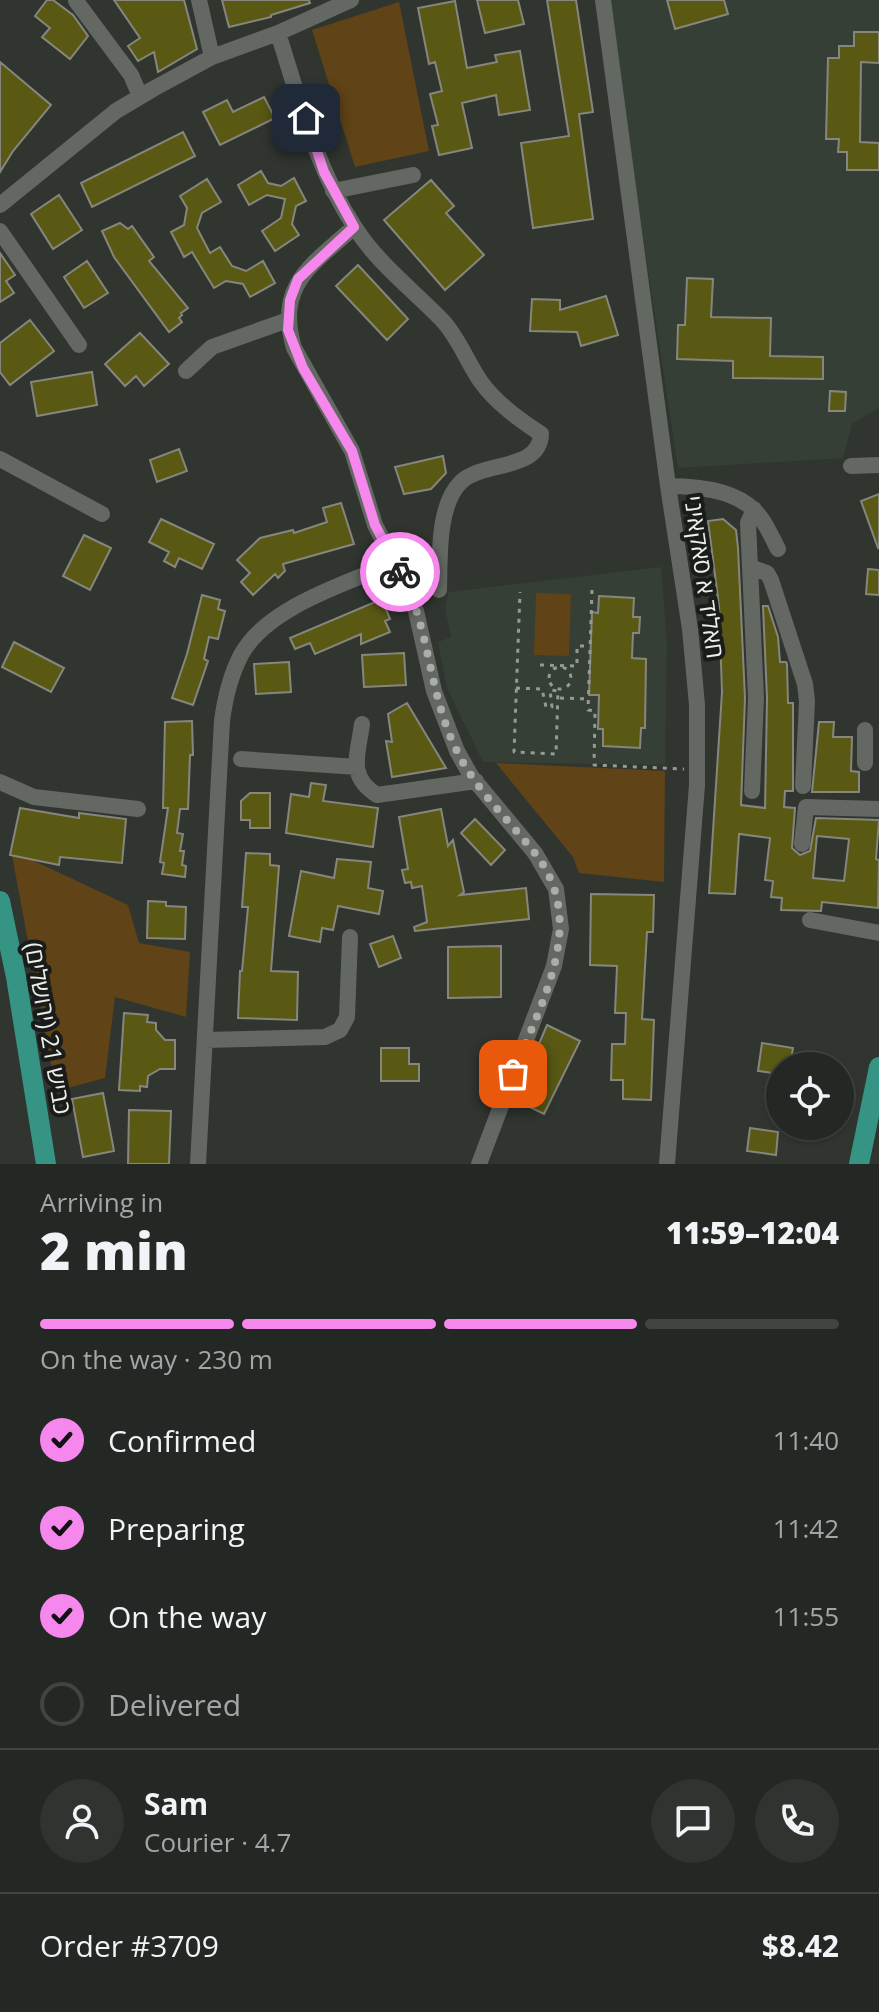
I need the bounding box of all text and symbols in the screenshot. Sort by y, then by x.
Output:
pin [272,84,340,152]
icon: home [284,96,328,140]
street label: חאליד א סאקאיני [677,493,733,661]
courier [360,532,440,612]
icon: bike [378,550,422,594]
street label: כביש 21 (ירושלים) [18,939,80,1117]
pin [479,1040,547,1108]
icon: bag [491,1052,535,1096]
map controls [766,1052,854,1140]
button: locate [766,1052,854,1140]
text: Arriving in [40,1184,163,1220]
text: 11:59–12:04 [666,1212,839,1253]
text: 2 min [40,1214,188,1285]
text: On the way · 230 m [40,1341,273,1377]
icon: check [40,1418,84,1462]
text: Confirmed [108,1420,256,1461]
text: 11:40 [773,1422,839,1458]
icon: check [40,1506,84,1550]
text: Preparing [108,1508,245,1549]
text: 11:42 [773,1510,839,1546]
icon: check [40,1594,84,1638]
text: On the way [108,1596,266,1637]
text: 11:55 [773,1598,839,1634]
text: Delivered [108,1684,241,1725]
button: person [40,1779,124,1863]
button: chat [651,1779,735,1863]
button: phone [755,1779,839,1863]
text: Sam [144,1783,208,1824]
text: Courier · 4.7 [144,1824,291,1860]
text: Order #3709 [40,1925,219,1966]
text: $8.42 [762,1925,839,1966]

